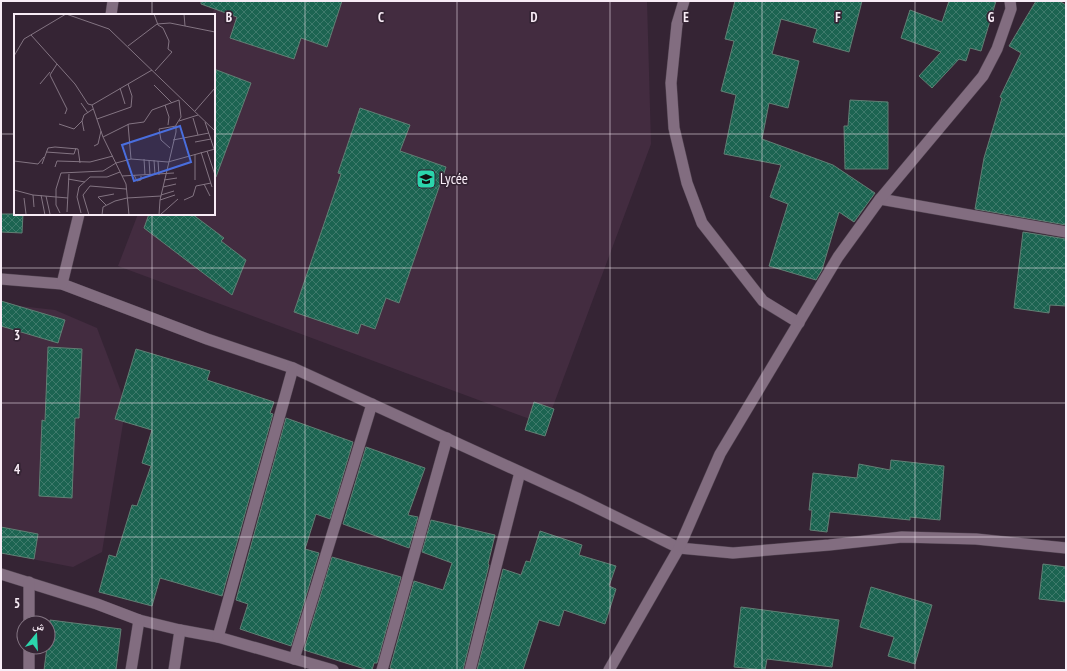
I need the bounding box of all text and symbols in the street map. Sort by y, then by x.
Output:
text: B [226,9,232,26]
text: C [378,9,384,26]
text: D [531,9,538,26]
text: E [683,9,689,26]
text: F [835,9,841,26]
text: G [988,9,995,26]
inset map [14,14,215,215]
school or university icon: Lycée [415,168,437,190]
place label: Lycée [440,169,468,188]
text: 3 [14,327,20,344]
text: 4 [14,461,21,478]
text: 5 [14,595,20,612]
north arrow [16,615,56,655]
text: ش [31,617,47,635]

